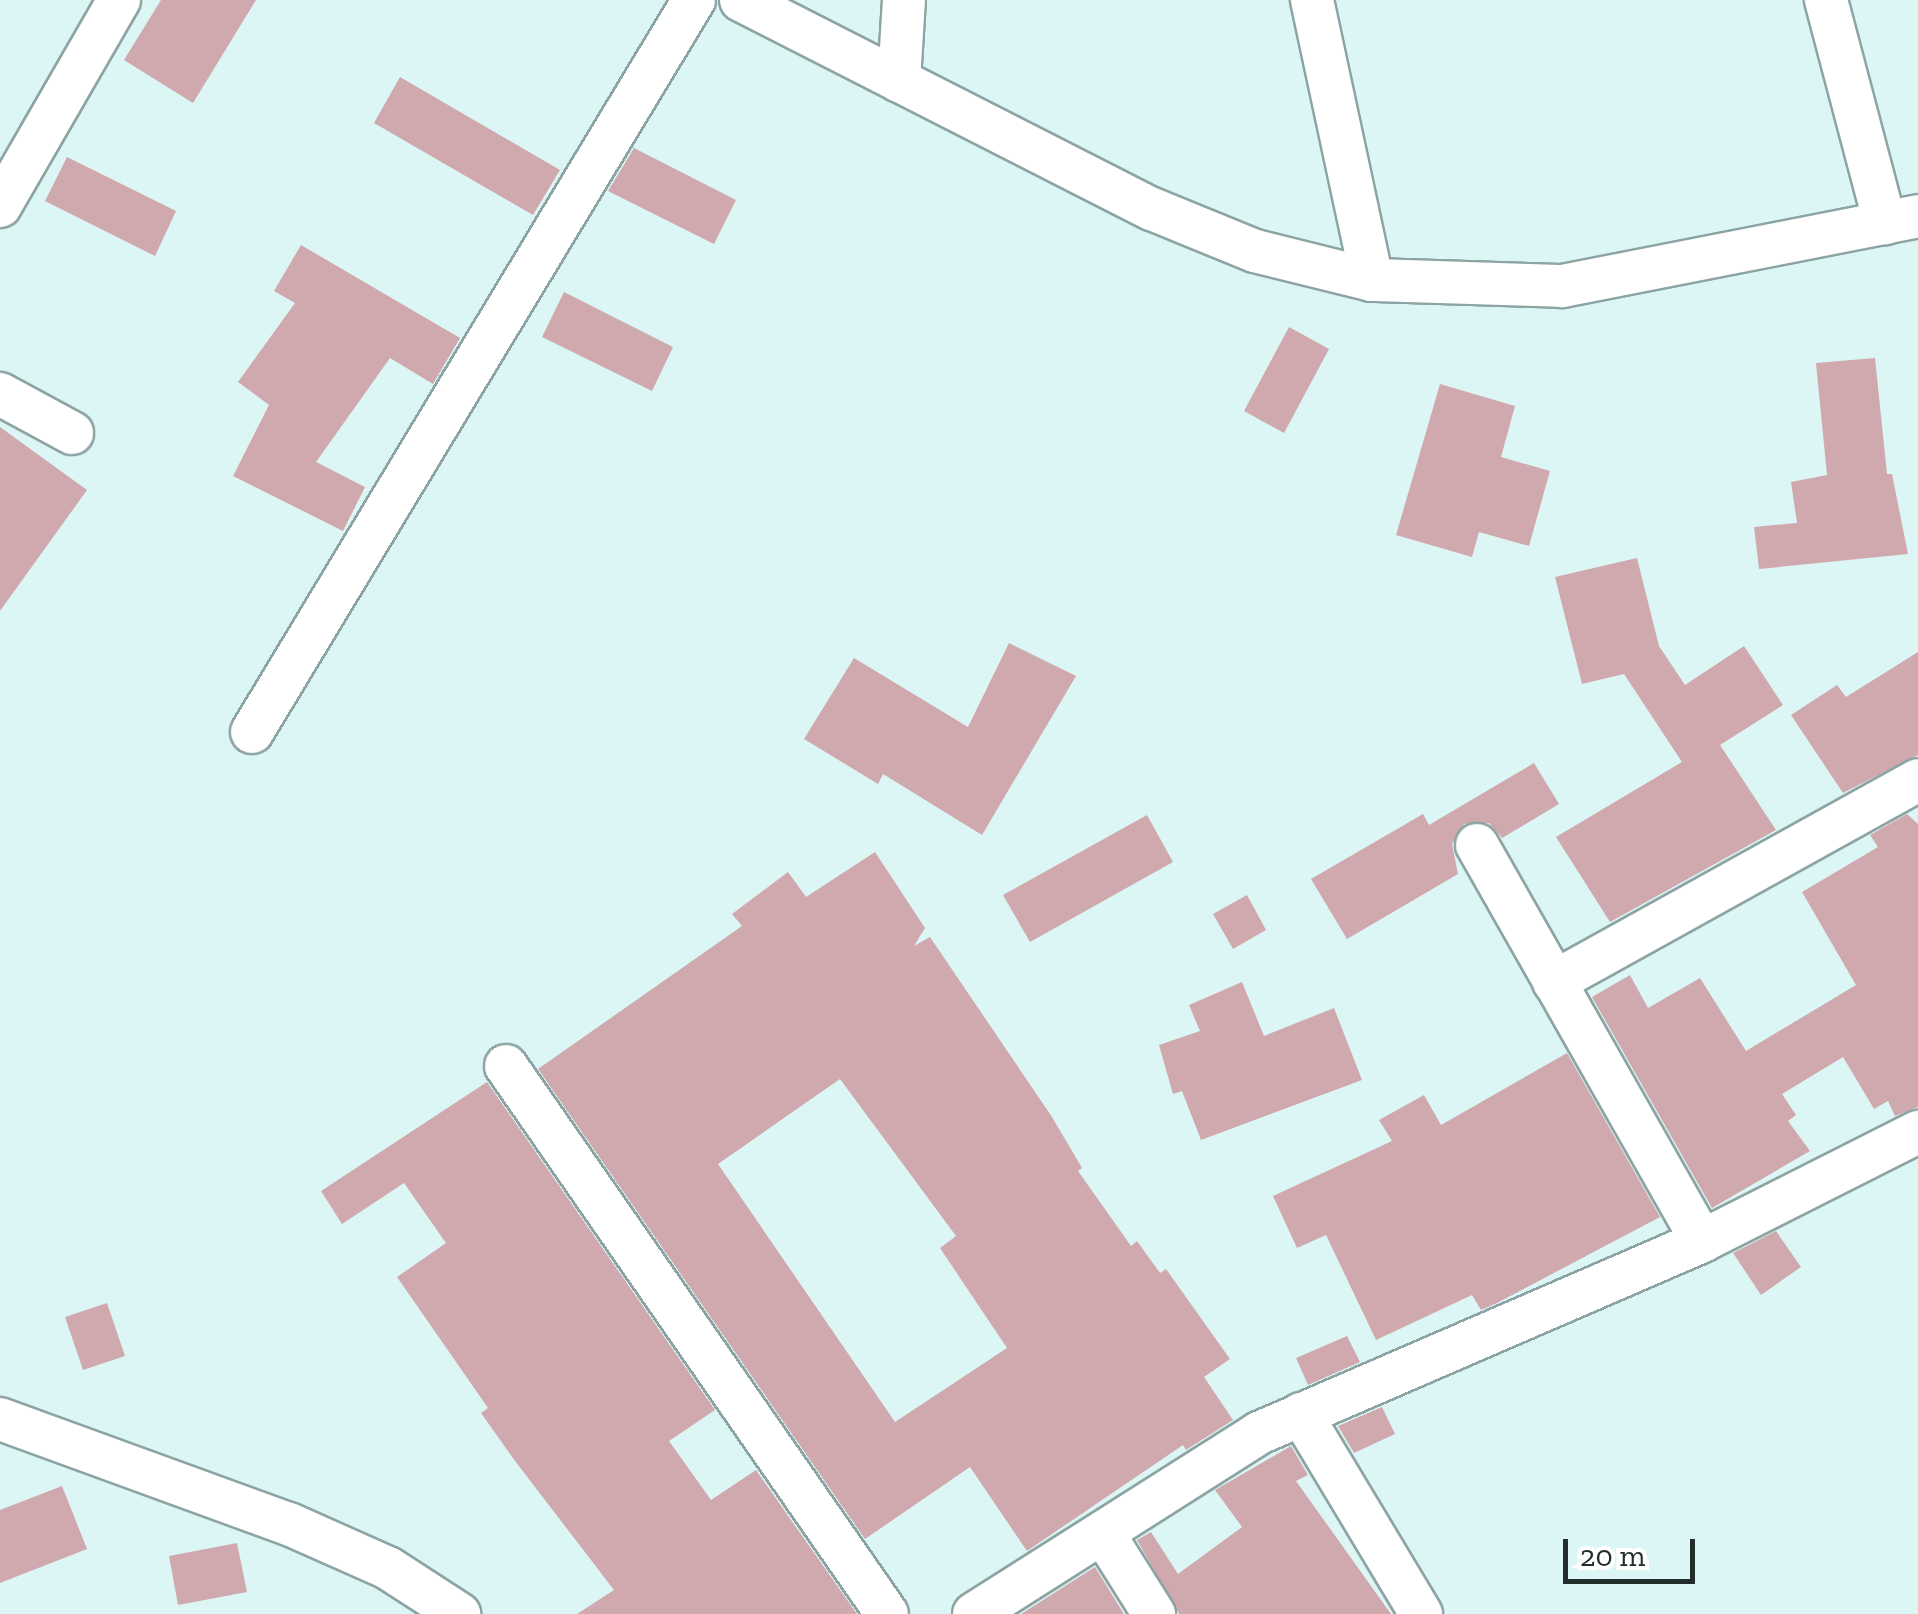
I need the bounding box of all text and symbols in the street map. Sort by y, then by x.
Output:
scale bar [1568,1519,1700,1581]
text: 20 m [1580,1538,1645,1574]

